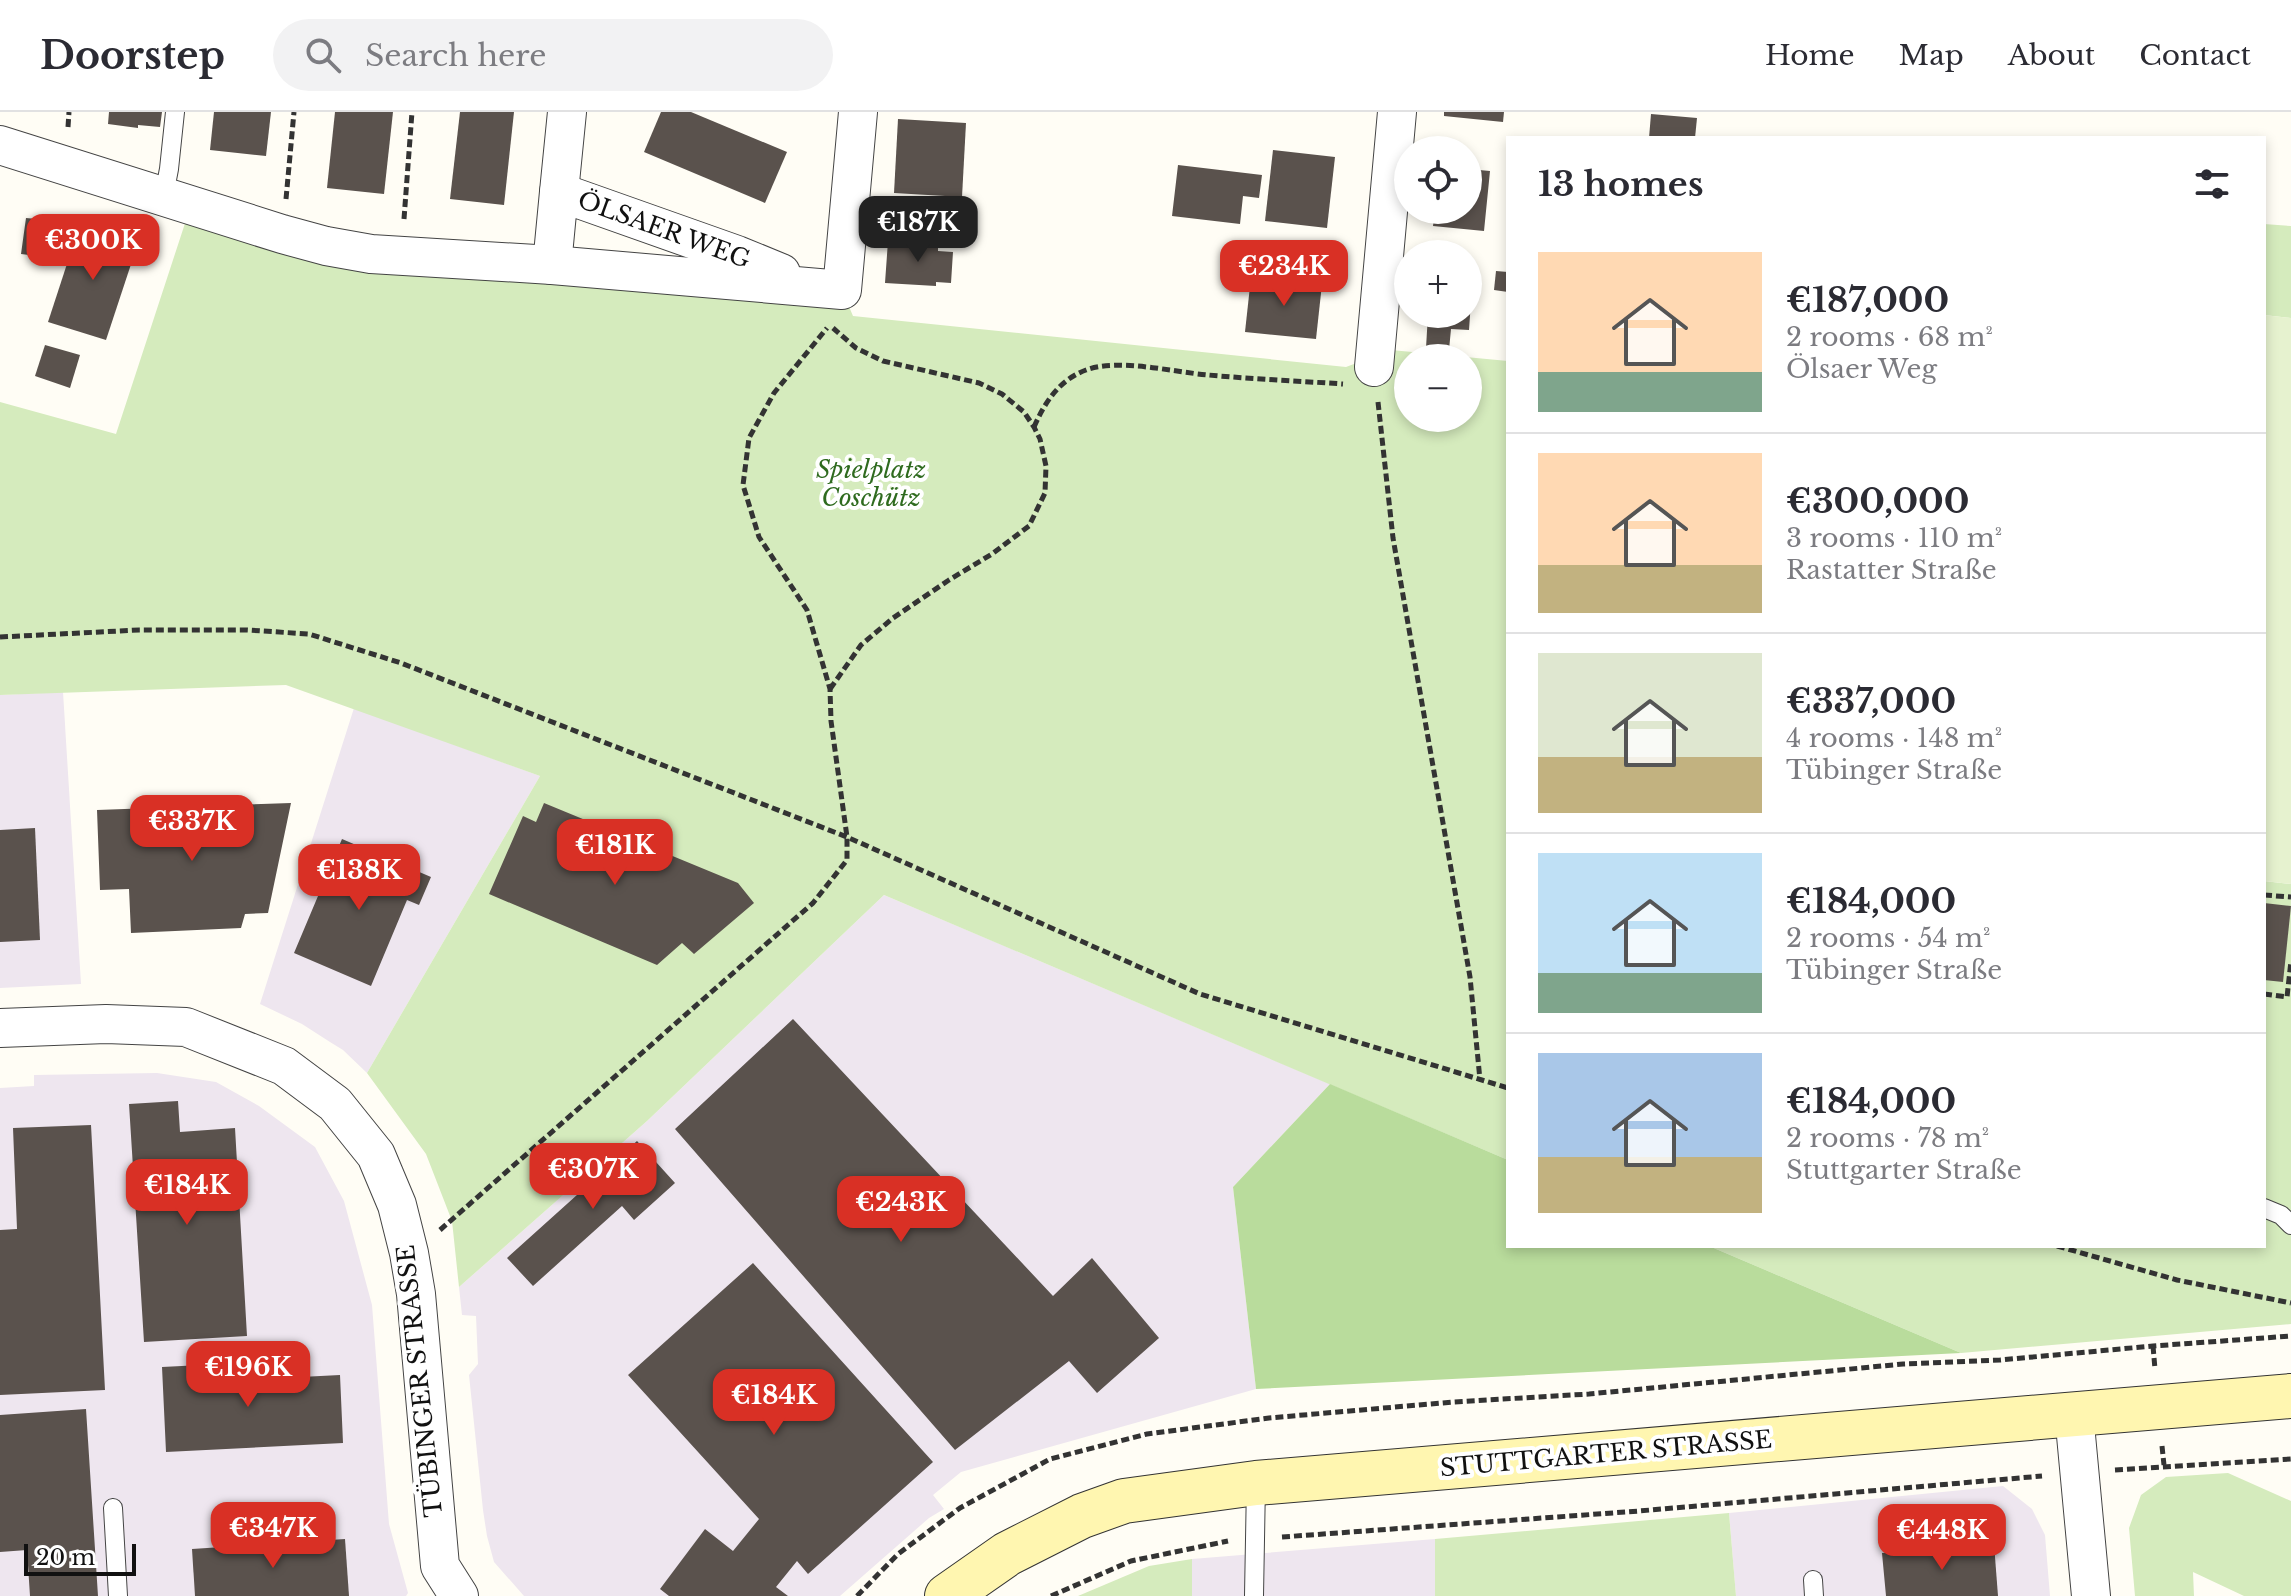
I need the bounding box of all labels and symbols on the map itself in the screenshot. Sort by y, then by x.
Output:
street label: ÖLSAER WEG [574,185,755,274]
pin: €187K [862,196,974,264]
pin: €300K [37,214,149,282]
pin: €234K [1228,240,1340,308]
park label: Spielplatz Coschütz [816,455,926,512]
pin: €337K [136,795,248,863]
pin: €181K [559,819,671,887]
pin: €138K [303,844,415,912]
pin: €307K [537,1143,649,1211]
pin: €184K [131,1159,243,1227]
pin: €243K [845,1176,957,1244]
street label: TÜBINGER STRASSE [390,1244,448,1519]
pin: €196K [192,1341,304,1409]
pin: €184K [718,1369,830,1437]
street label: STUTTGARTER STRASSE [1439,1425,1773,1482]
pin: €347K [217,1502,329,1570]
pin: €448K [1886,1504,1998,1572]
scale bar [24,1540,136,1576]

